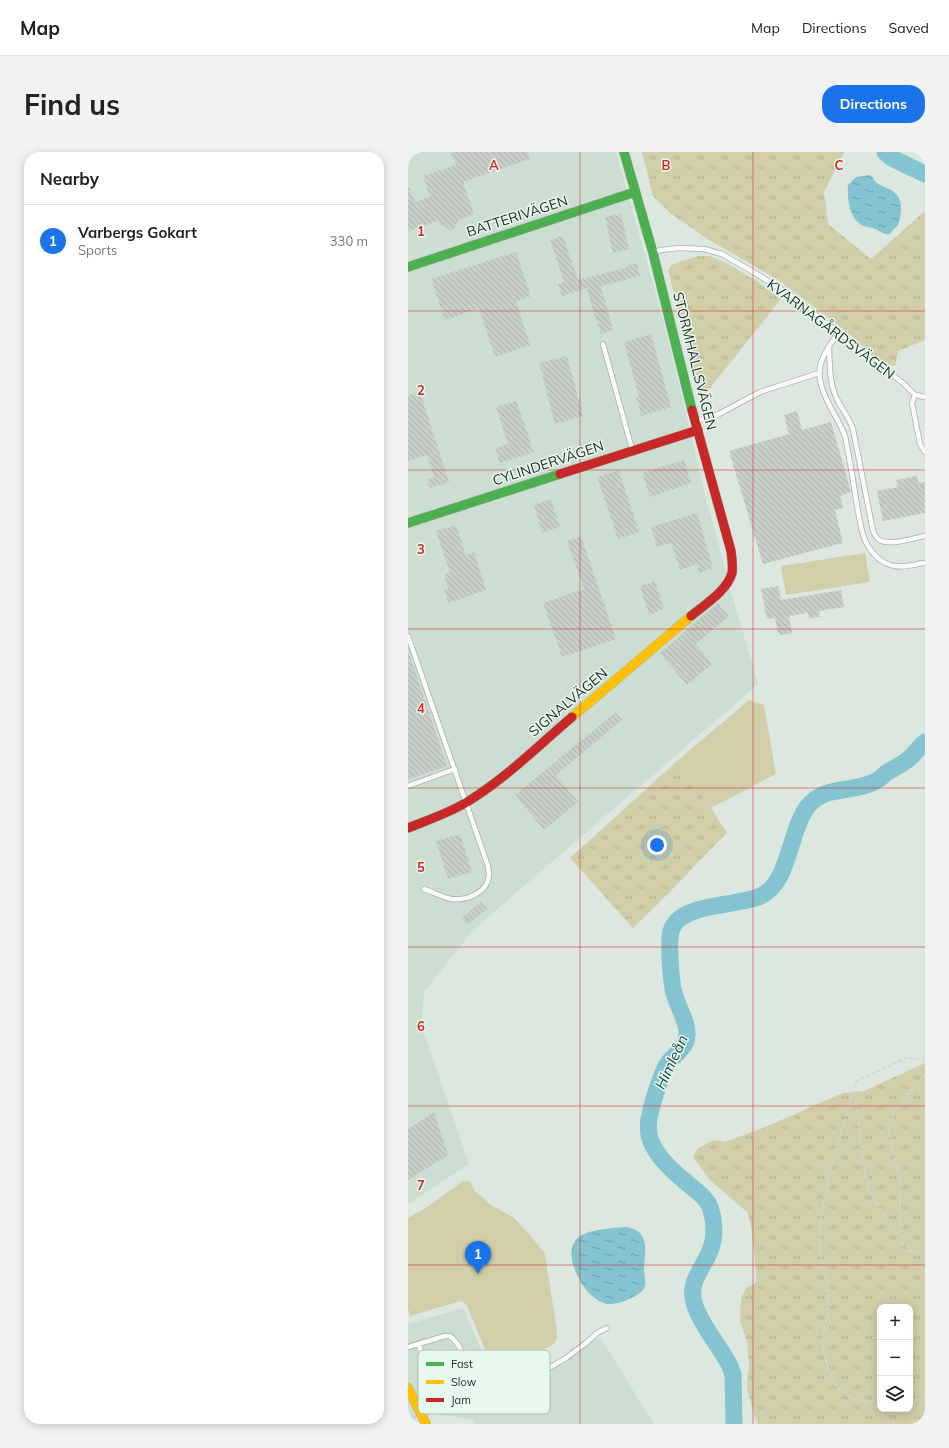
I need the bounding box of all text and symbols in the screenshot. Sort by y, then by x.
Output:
text: Map [20,16,60,40]
text: Map [751,19,780,37]
text: Directions [802,19,867,37]
text: Saved [889,19,929,37]
button: Directions [822,85,925,123]
text: Find us [24,87,120,122]
text: A [489,157,499,173]
text: B [662,157,671,173]
text: C [835,157,844,173]
text: Nearby [40,168,99,189]
street label: BATTERIVÄGEN [464,191,570,241]
text: Varbergs Gokart [78,223,197,242]
text: 1 [417,223,425,239]
text: 1 [49,233,57,249]
text: 330 m [330,233,368,249]
text: Sports [78,242,117,258]
street label: KVARNAGÅRDSVÄGEN [763,275,899,383]
street label: STORMHALLSVÄGEN [669,290,721,432]
text: 2 [417,382,425,398]
street label: CYLINDERVÄGEN [490,437,606,489]
text: 3 [417,541,425,557]
street label: SIGNALVÄGEN [525,664,611,740]
text: 4 [417,700,425,716]
your location [647,835,667,855]
text: 5 [417,859,425,875]
text: 6 [417,1018,425,1034]
water label: Himleån [650,1032,692,1092]
text: 7 [417,1177,425,1193]
pin: 1 [465,1241,491,1274]
map controls [877,1304,913,1412]
button: + [877,1304,913,1340]
button: − [877,1340,913,1376]
legend [418,1350,550,1414]
text: Fast [451,1357,473,1371]
text: Slow [451,1375,477,1389]
button: layers [877,1376,913,1412]
text: Jam [451,1393,471,1407]

